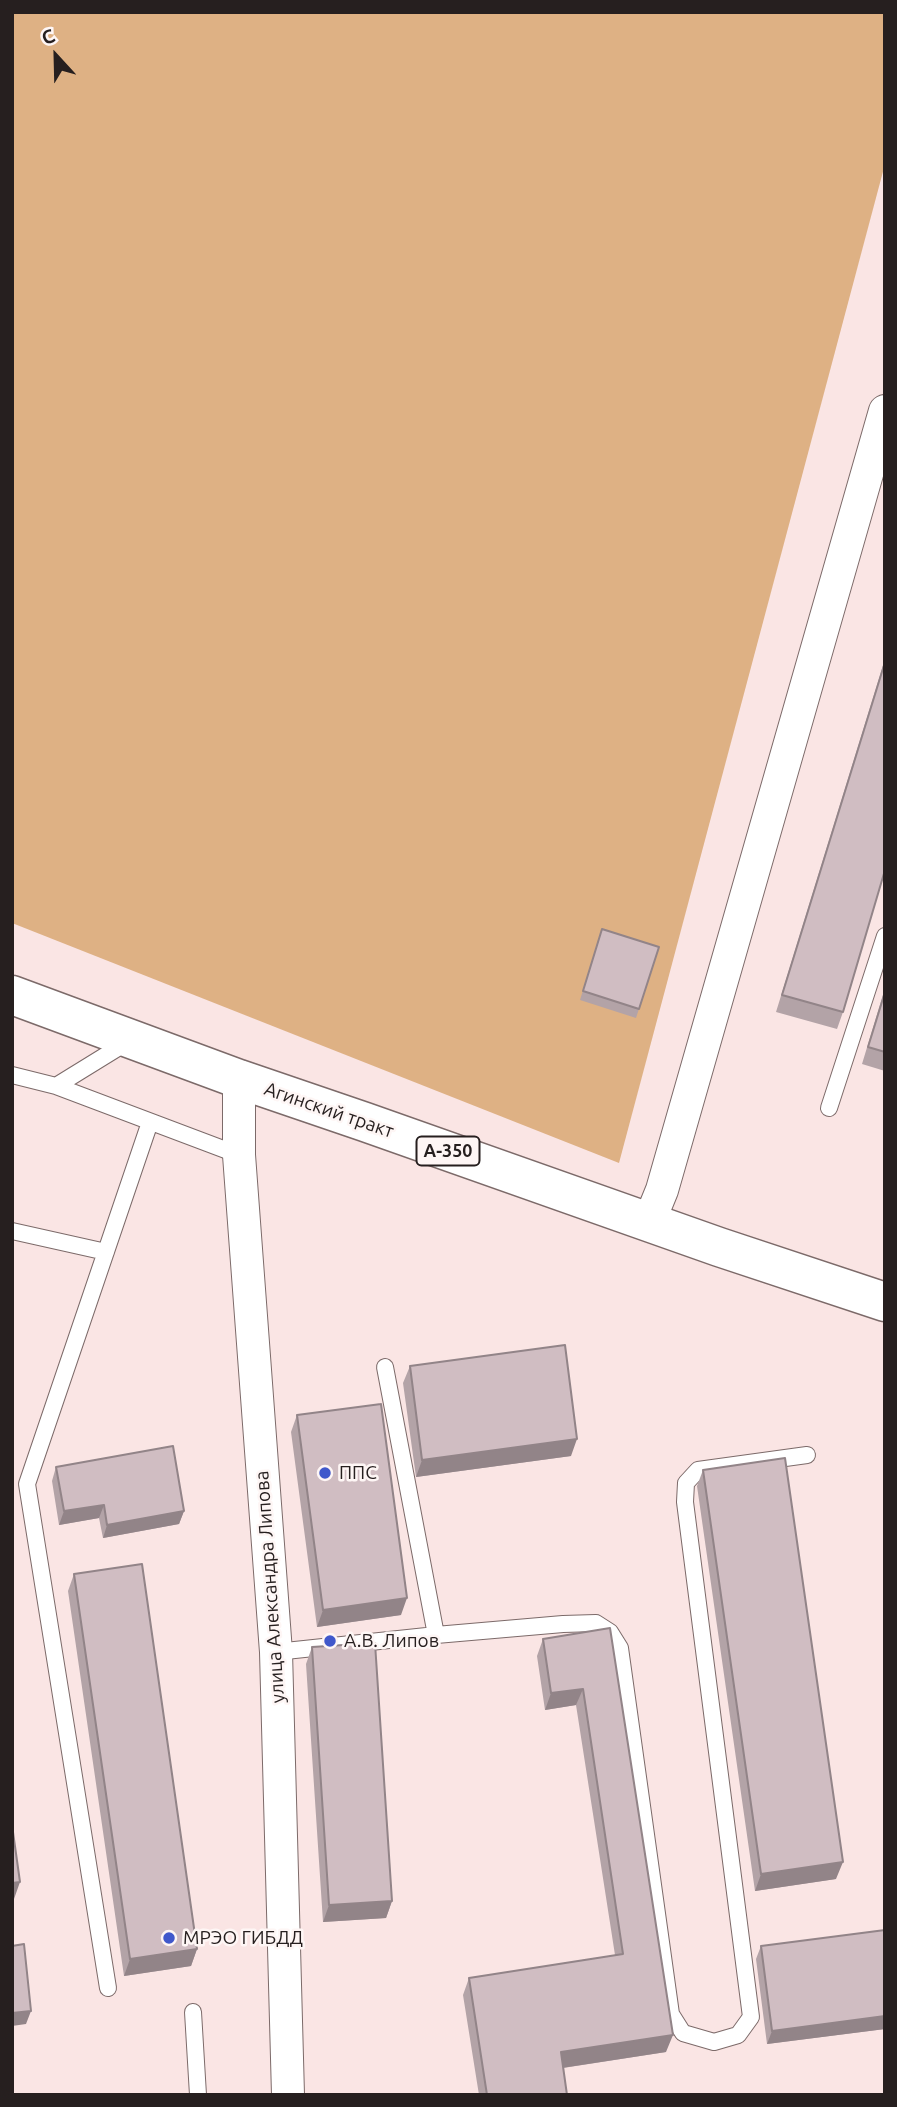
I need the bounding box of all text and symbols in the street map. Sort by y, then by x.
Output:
north arrow [21,21,91,91]
text: С [38,24,58,49]
street label: Агинский тракт [261,1077,397,1143]
road number: А-350 [416,1136,480,1166]
place label: ППС [339,1462,377,1484]
marker: ППС [317,1465,333,1481]
street label: улица Александра Липова [251,1470,289,1704]
place label: А.В. Липов [344,1630,439,1652]
marker: А.В. Липов [322,1633,338,1649]
place label: МРЭО ГИБДД [183,1927,303,1949]
marker: МРЭО ГИБДД [161,1930,177,1946]

